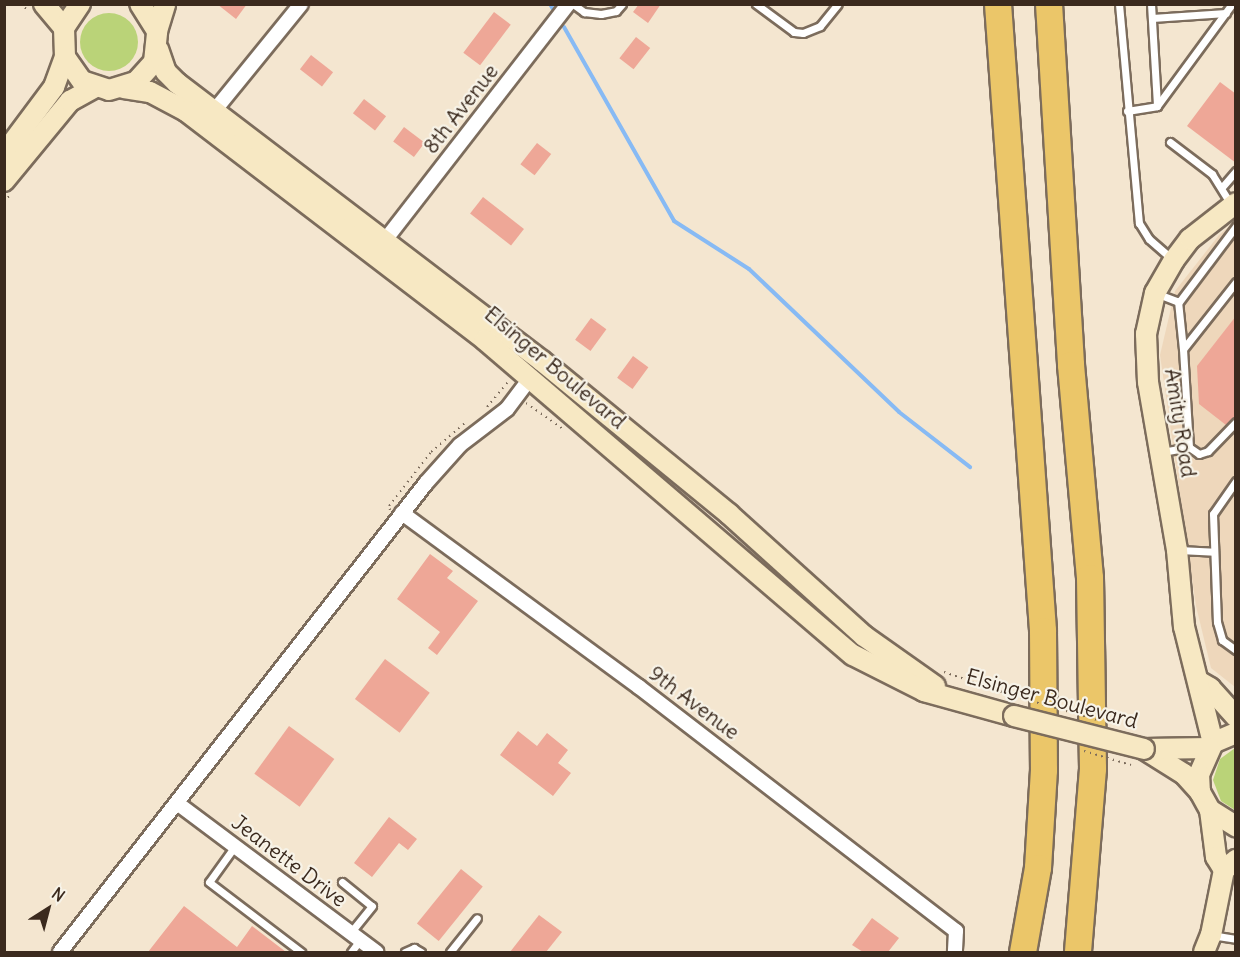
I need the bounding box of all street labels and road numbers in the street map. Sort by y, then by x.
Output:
street label: 8th Avenue [418,59,504,159]
street label: Elsinger Boulevard [479,302,631,434]
street label: Amity Road [1159,367,1201,479]
street label: 9th Avenue [644,661,744,745]
street label: Elsinger Boulevard [963,664,1141,734]
street label: Jeanette Drive [227,810,351,912]

